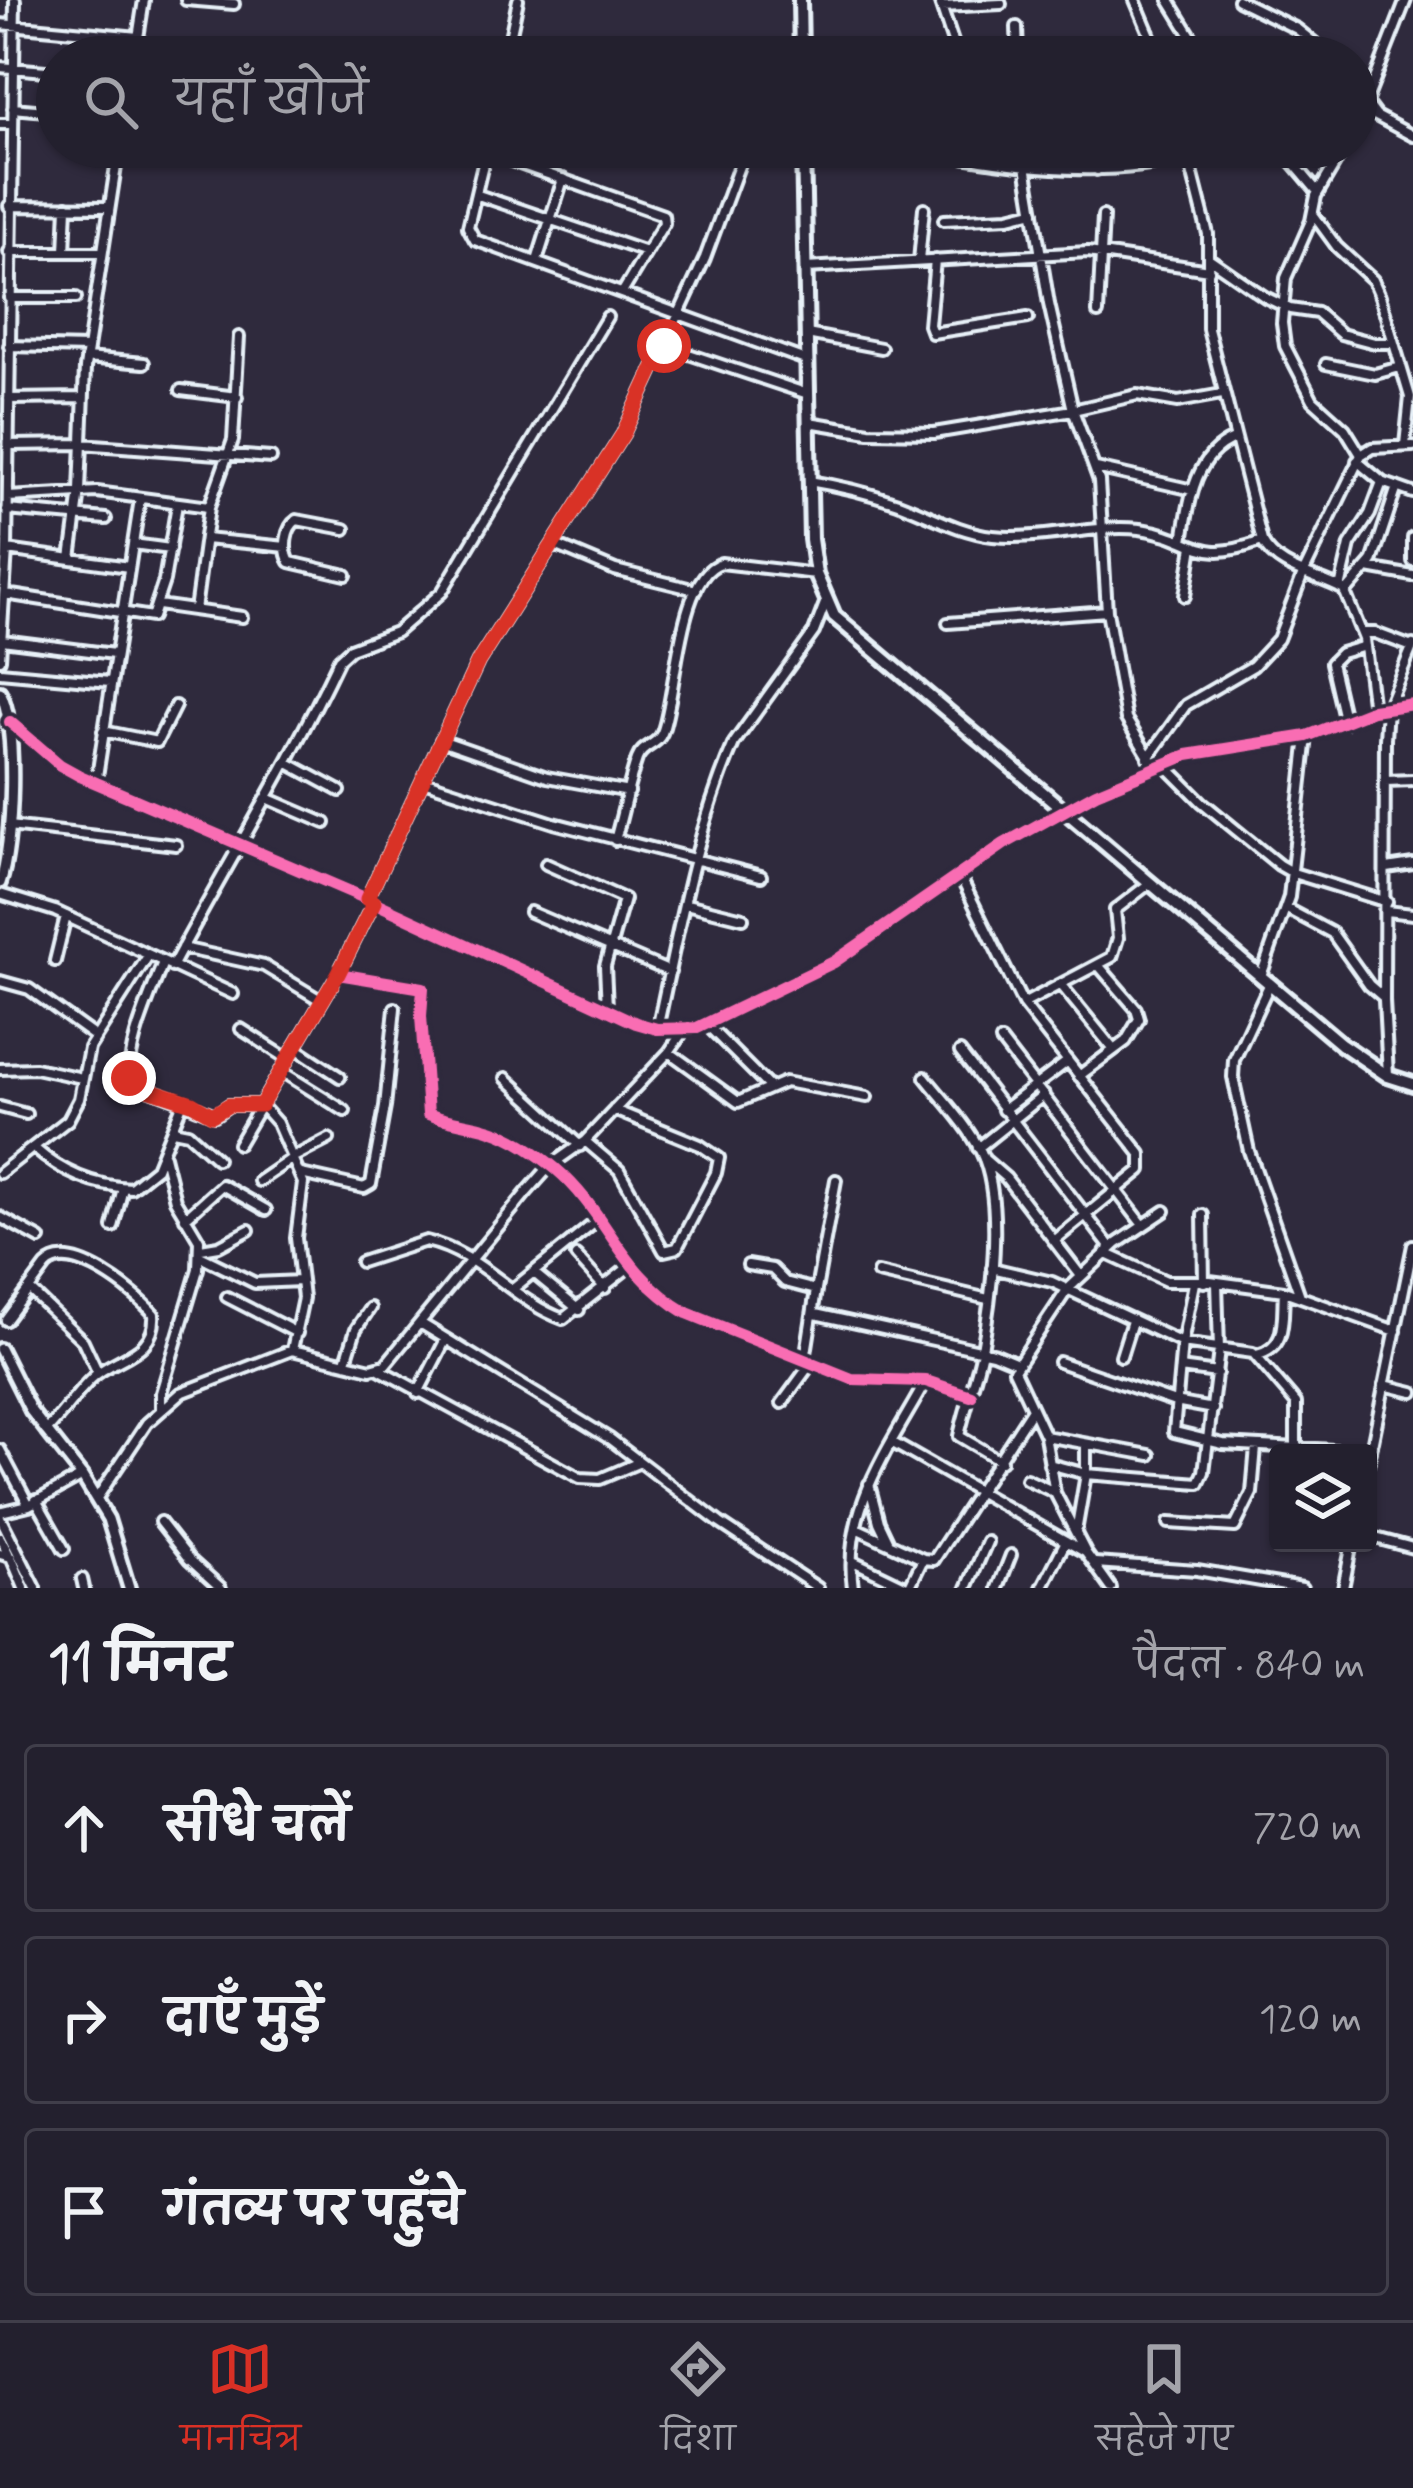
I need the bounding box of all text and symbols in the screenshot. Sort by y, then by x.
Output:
search box [36,36,1377,168]
icon: search [78,69,144,135]
text: यहाँ खोजें [174,72,368,131]
route start [637,319,691,373]
route end [102,1051,156,1105]
map controls [1269,1444,1377,1552]
button: layers [1269,1444,1377,1552]
text: 11 मिनट [48,1633,230,1699]
text: पैदल · 840 m [1134,1641,1365,1692]
icon: ahead [51,1795,117,1861]
text: सीधे चलें [165,1798,350,1857]
text: 720 m [1253,1803,1362,1854]
icon: right [51,1987,117,2053]
text: दाएँ मुड़ें [165,1990,322,2049]
text: 120 m [1259,1995,1362,2046]
icon: arrive [51,2179,117,2245]
text: गंतव्य पर पहुँचे [165,2182,463,2241]
tab: मानचित्र [180,2336,301,2475]
tab: दिशा [661,2336,736,2475]
tab: सहेजे गए [1096,2336,1233,2475]

